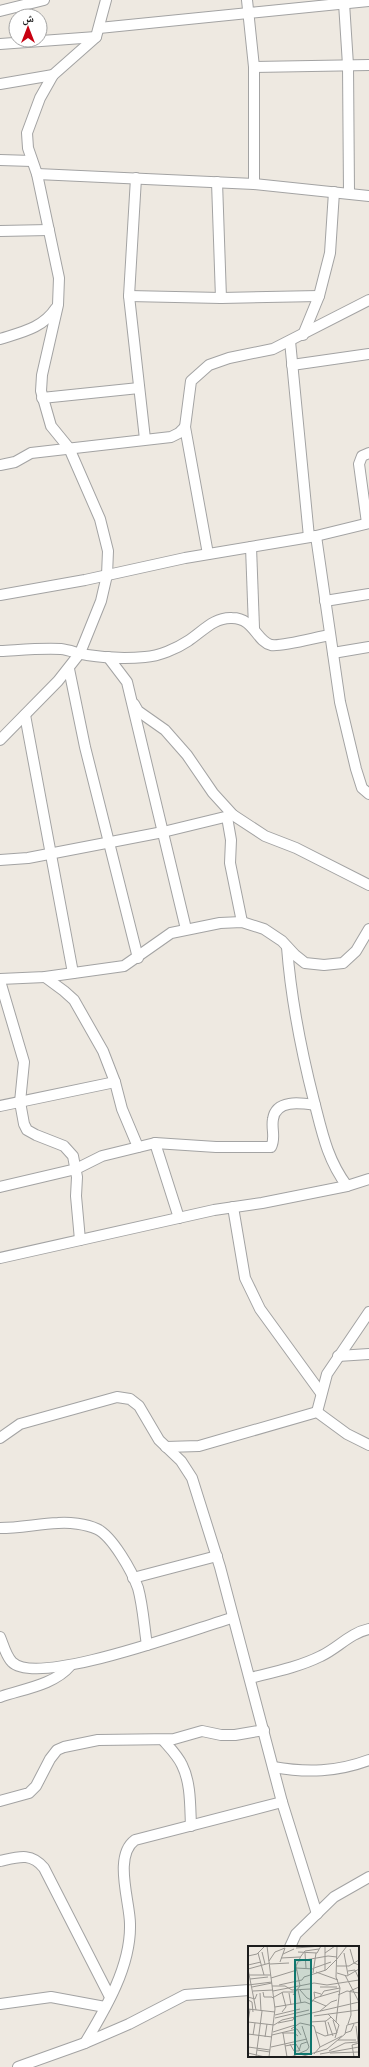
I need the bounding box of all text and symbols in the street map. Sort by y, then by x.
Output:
north arrow [8,8,48,48]
text: ش [22,12,34,26]
inset map [248,1946,359,2057]

